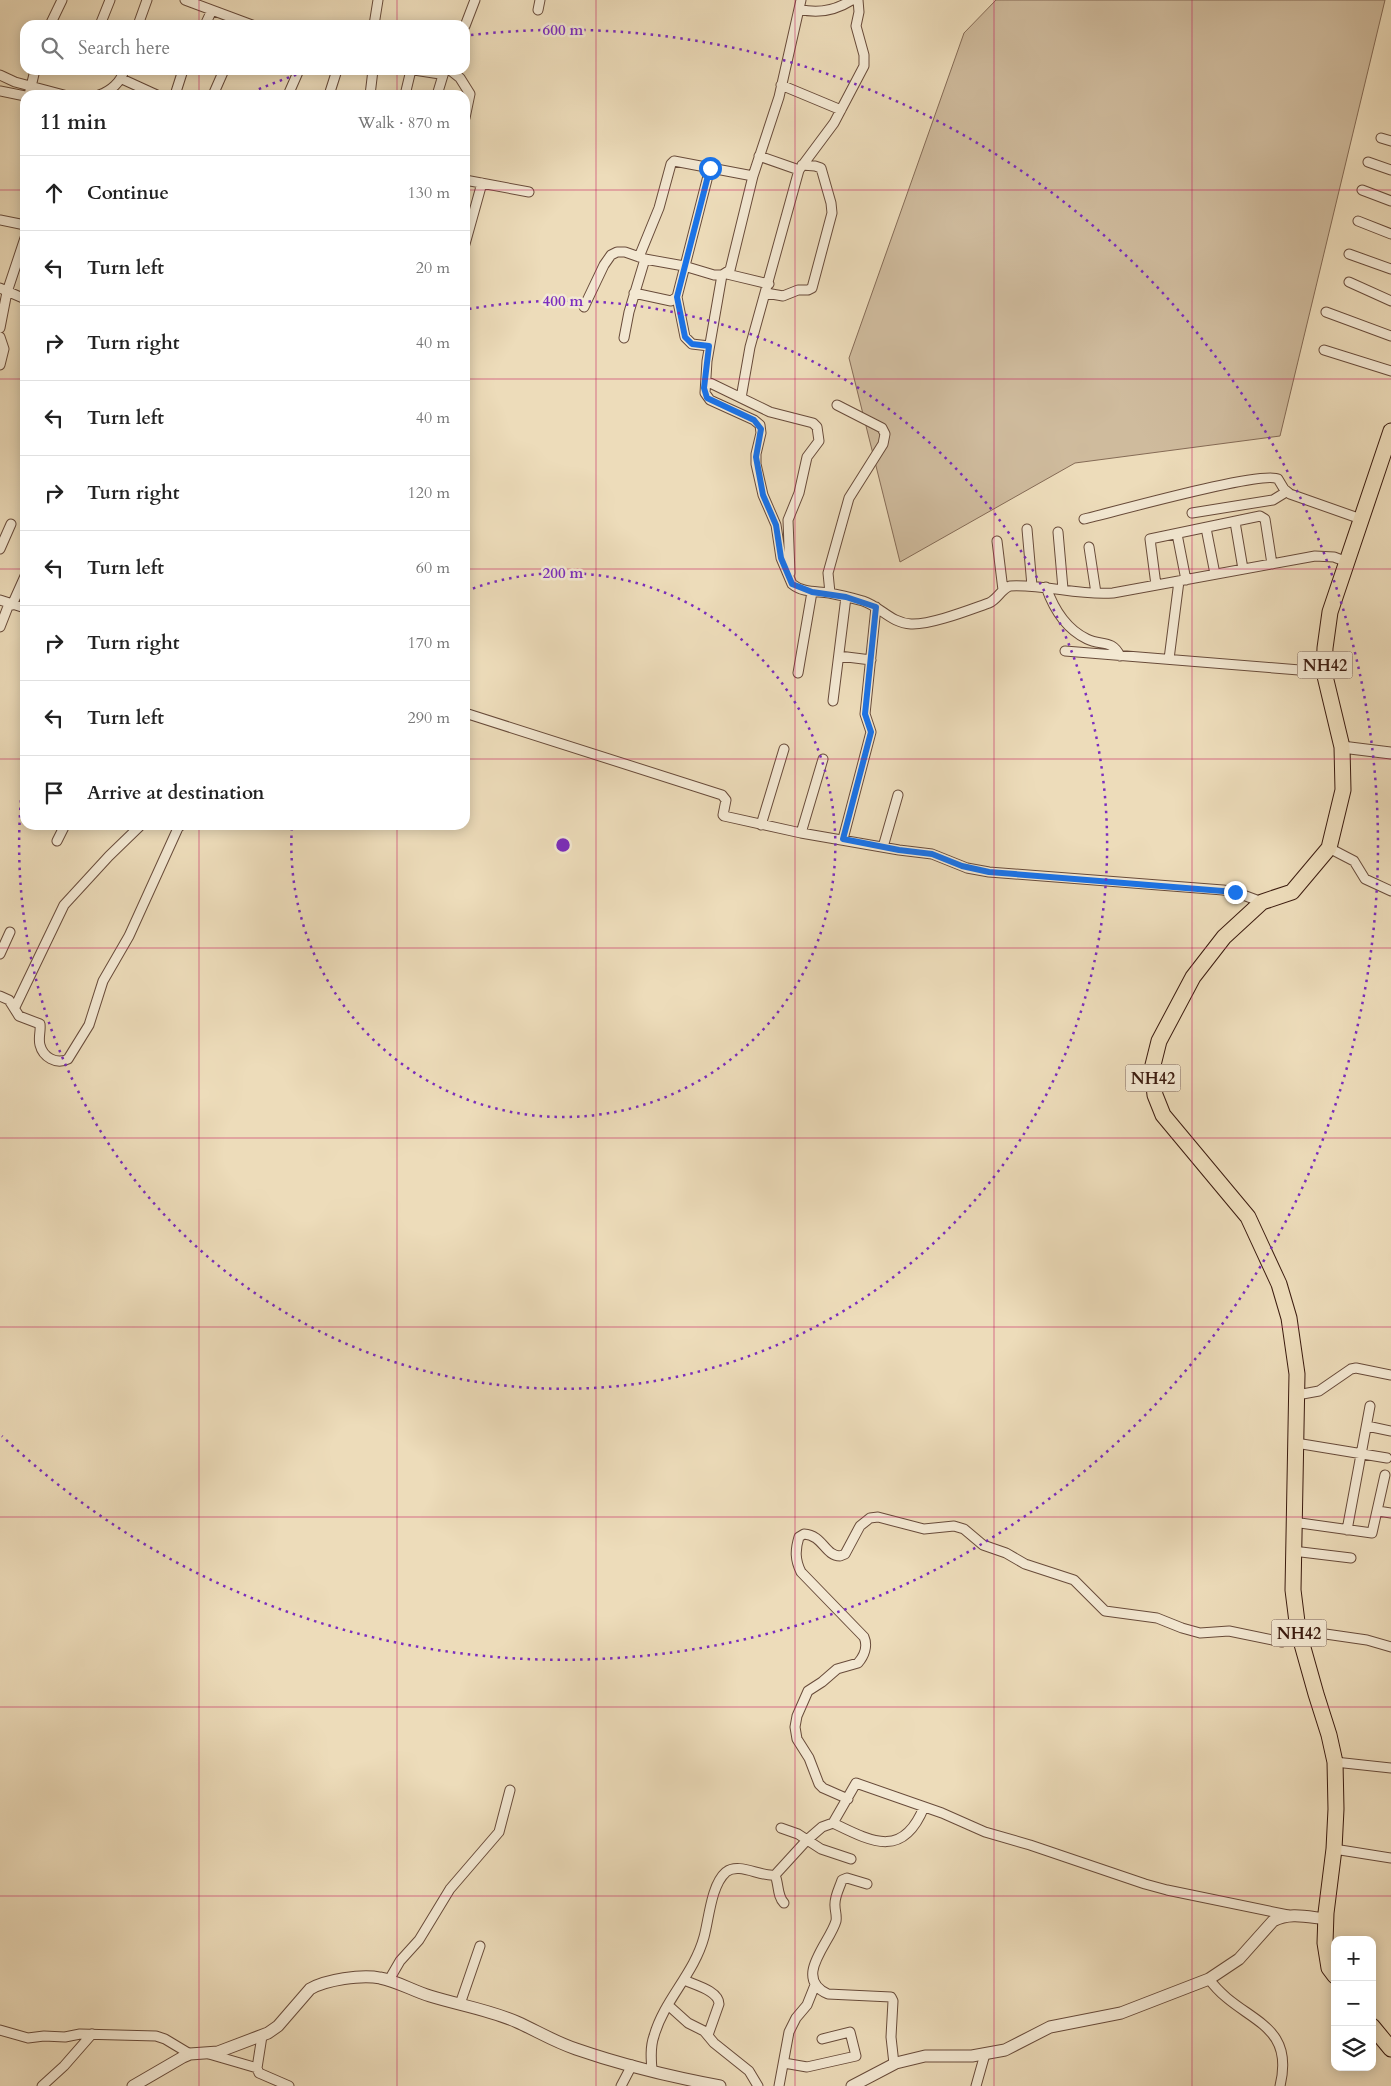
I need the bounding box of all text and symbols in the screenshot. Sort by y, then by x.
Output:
search box [20,20,470,75]
text: 600 m [543,20,584,40]
icon: search [38,34,66,62]
text: Search here [78,35,170,61]
text: 11 min [40,108,107,137]
text: Walk · 870 m [358,112,450,134]
route start [699,157,722,180]
icon: ahead [40,179,68,207]
text: Continue [87,180,169,206]
text: 130 m [408,182,450,204]
icon: left [40,254,68,282]
text: Turn left [87,255,164,281]
text: 20 m [416,257,450,279]
text: 400 m [543,291,584,311]
icon: right [40,329,68,357]
text: Turn right [87,330,179,356]
text: 40 m [416,332,450,354]
icon: left [40,404,68,432]
text: Turn left [87,405,164,431]
text: 40 m [416,407,450,429]
icon: right [40,479,68,507]
text: Turn right [87,480,179,506]
text: 120 m [408,482,450,504]
icon: left [40,554,68,582]
text: Turn left [87,555,164,581]
text: 60 m [416,557,450,579]
text: 200 m [543,563,584,583]
icon: right [40,629,68,657]
text: Turn right [87,630,179,656]
text: 170 m [408,632,450,654]
road number: NH42 [1298,652,1352,678]
icon: left [40,704,68,732]
text: Turn left [87,705,164,731]
text: 290 m [408,707,450,729]
icon: arrive [40,779,68,807]
text: Arrive at destination [87,780,264,806]
centre of rings [554,836,572,854]
route end [1224,881,1247,904]
road number: NH42 [1126,1064,1180,1092]
road number: NH42 [1272,1620,1326,1646]
map controls [1331,1936,1376,2071]
button: + [1331,1936,1376,1981]
button: − [1331,1981,1376,2026]
button: layers [1331,2026,1376,2071]

